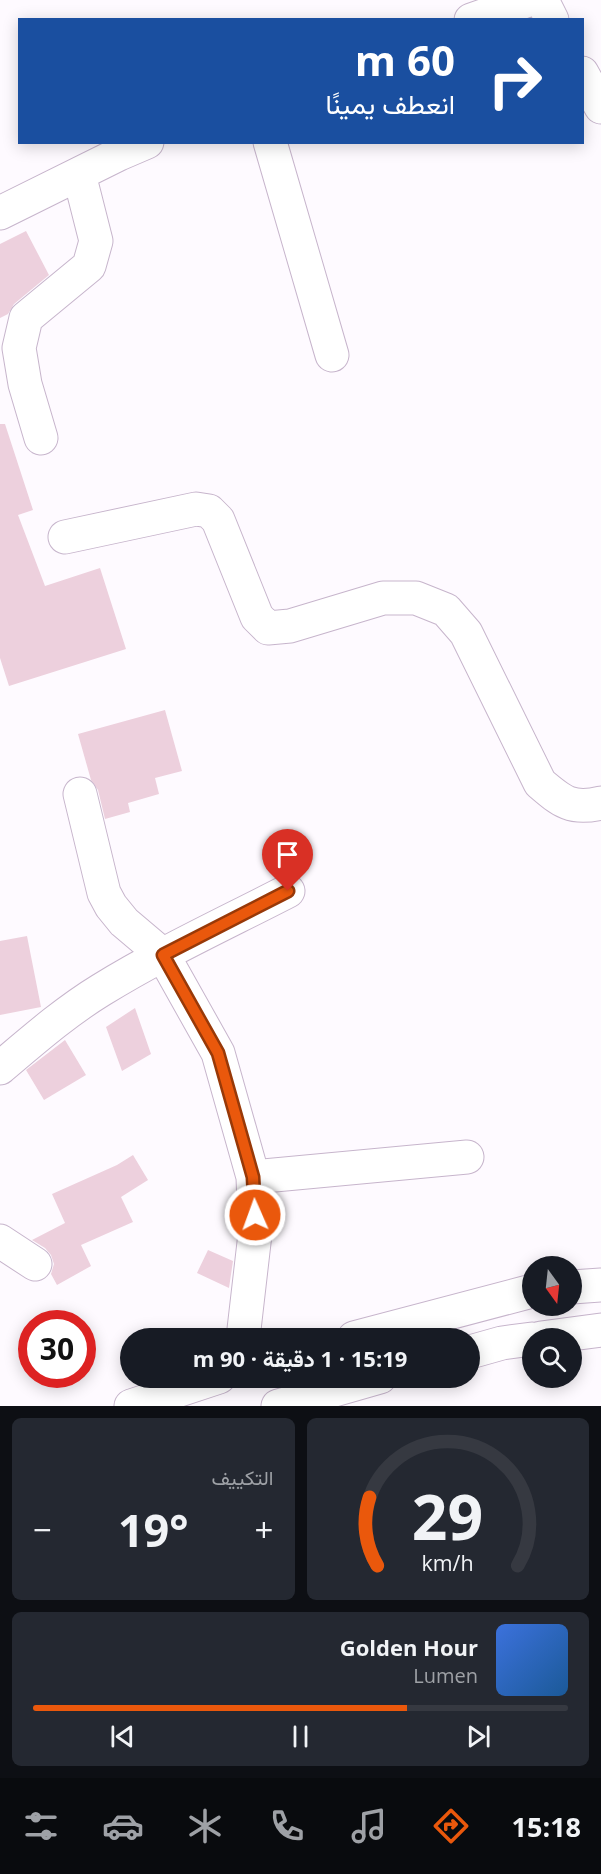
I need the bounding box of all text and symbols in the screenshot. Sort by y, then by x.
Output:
text: 60 m [355,31,455,88]
icon: right [476,42,554,120]
text: انعطف يمينًا [325,85,455,122]
pin [262,829,313,891]
icon: arrive [271,838,304,871]
position arrow [223,1183,287,1247]
north arrow [522,1256,582,1316]
map controls [522,1256,582,1388]
speed limit sign: 30 [18,1310,96,1388]
button: search [522,1328,582,1388]
text: 15:19 · 1 دقيقة · 90 m [193,1343,407,1373]
text: التكييف [211,1464,274,1491]
text: 29 [412,1473,483,1558]
text: 19° [118,1499,189,1560]
text: − [33,1507,52,1552]
text: + [255,1507,273,1552]
text: km/h [422,1548,474,1577]
text: Golden Hour [340,1632,478,1662]
text: Lumen [413,1662,478,1689]
icon: previous [106,1720,139,1753]
icon: pause [284,1720,317,1753]
icon: next [462,1720,495,1753]
icon: filters [20,1805,62,1847]
icon: car [102,1805,144,1847]
icon: climate [184,1805,226,1847]
icon: phone [266,1805,308,1847]
icon: music [348,1805,390,1847]
icon: directions [430,1805,472,1847]
text: 15:18 [512,1808,581,1845]

